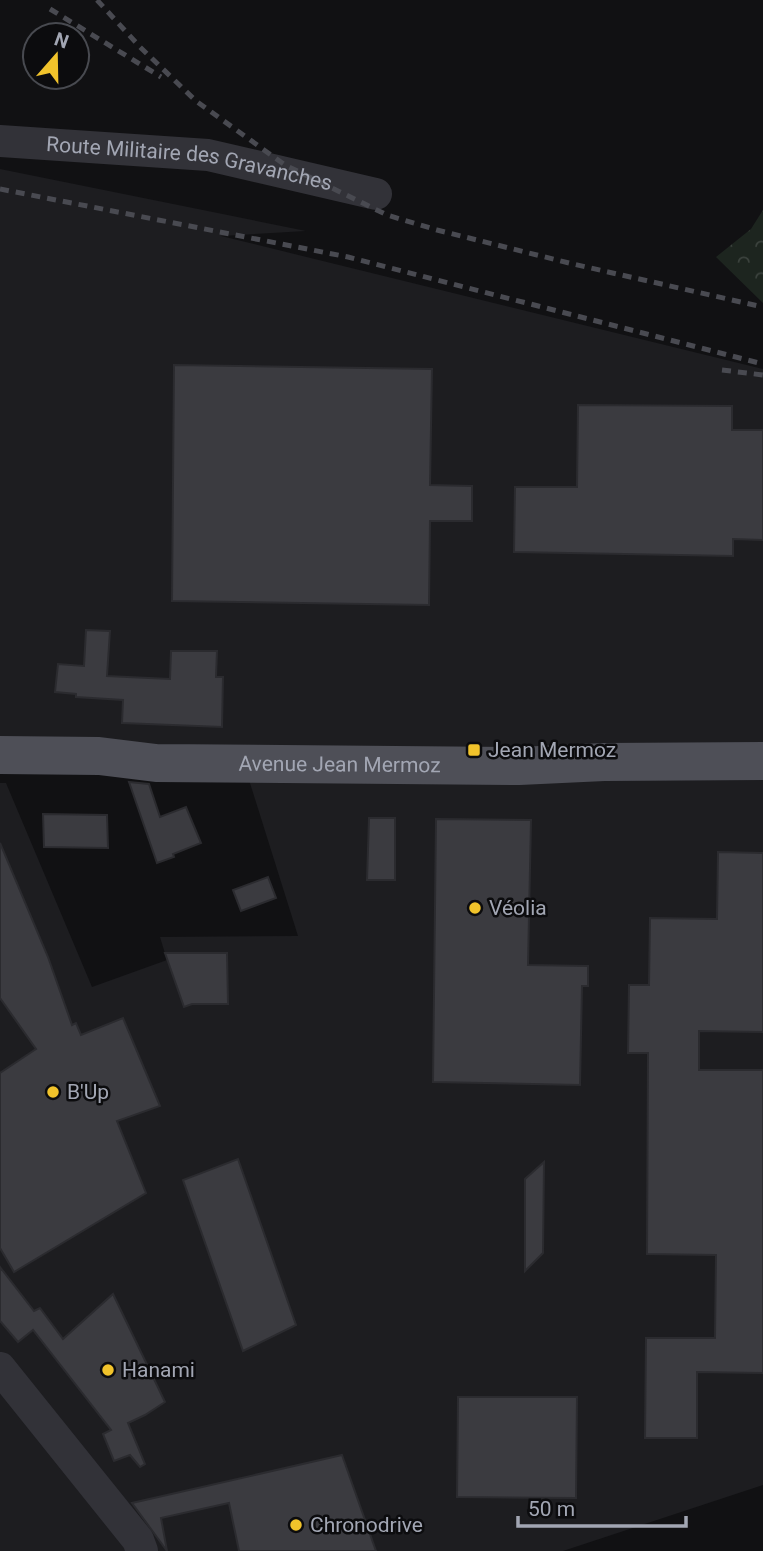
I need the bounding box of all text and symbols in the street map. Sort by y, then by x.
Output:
north arrow [21,21,91,91]
text: N [51,27,72,54]
street label: Route Militaire des Gravanches [46,132,335,195]
place label: Jean Mermoz [488,738,616,762]
marker: Jean Mermoz [466,742,482,758]
street label: Avenue Jean Mermoz [238,752,441,777]
place label: Véolia [489,896,547,920]
marker: Véolia [467,900,483,916]
place label: B'Up [67,1080,109,1104]
marker: B'Up [45,1084,61,1100]
place label: Hanami [122,1358,195,1382]
marker: Hanami [100,1362,116,1378]
scale bar [518,1484,686,1528]
text: 50 m [528,1497,575,1521]
place label: Chronodrive [310,1513,423,1537]
marker: Chronodrive [288,1517,304,1533]

